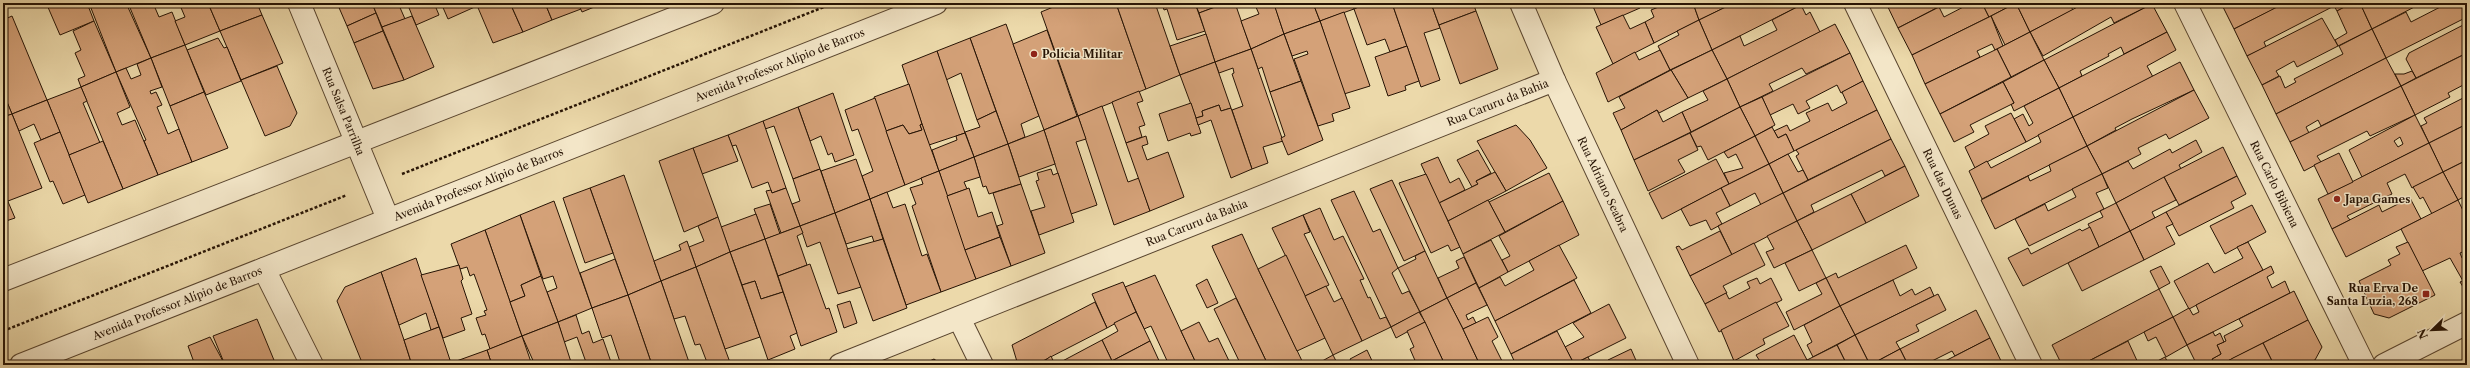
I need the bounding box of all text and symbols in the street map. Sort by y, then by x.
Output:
street label: Avenida Professor Alípio de Barros [692,25,867,105]
place label: Polícia Militar [1042,47,1123,61]
marker: Polícia Militar [1029,49,1039,59]
street label: Rua Salsa Parrilha [319,65,368,157]
street label: Rua Caruru da Bahia [1445,76,1551,129]
street label: Rua Adriano Seabra [1575,134,1632,234]
street label: Rua Carlo Bibiena [2247,138,2302,230]
street label: Avenida Professor Alípio de Barros [391,144,566,224]
street label: Rua das Dunas [1920,146,1966,222]
place label: Japa Games [2343,192,2410,206]
marker: Japa Games [2332,194,2342,204]
street label: Rua Caruru da Bahia [1144,196,1250,249]
street label: Avenida Professor Alípio de Barros [89,263,264,343]
place label: Rua Erva De Santa Luzia, 268 [2327,281,2418,308]
marker: Rua Erva De Santa Luzia, 268 [2421,289,2431,299]
north arrow [2412,310,2452,350]
text: N [2414,326,2431,341]

